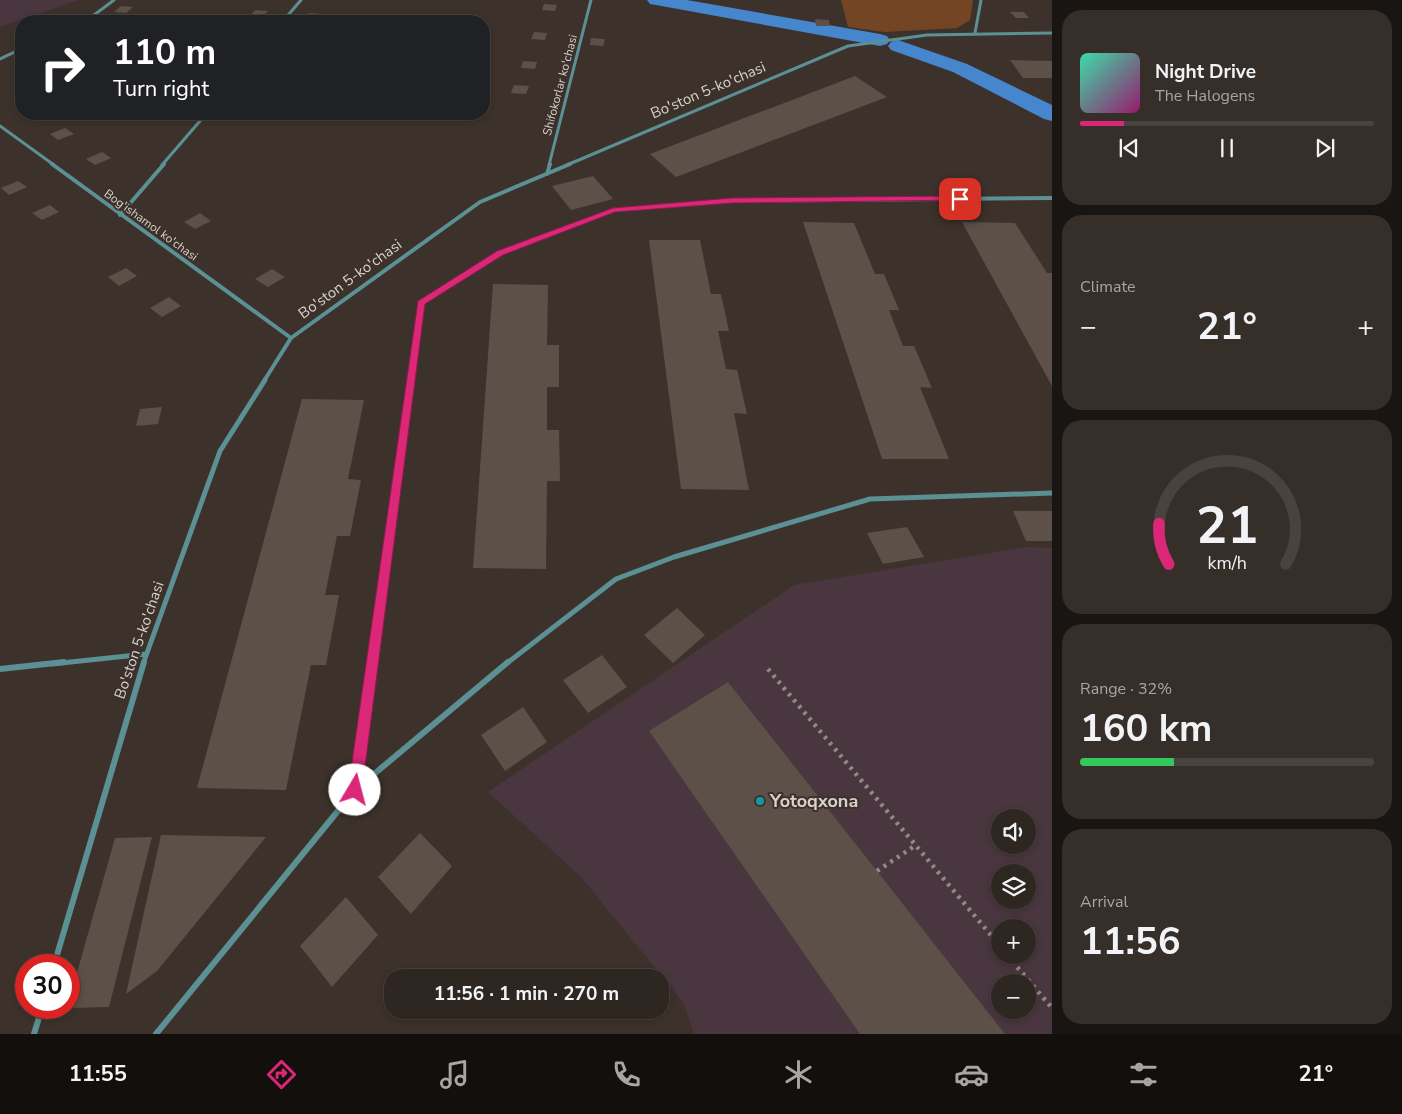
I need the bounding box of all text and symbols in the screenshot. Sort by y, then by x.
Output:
text: 110 m [113,29,216,76]
street label: Shifokorlar ko'chasi [539,33,581,137]
icon: right [30,35,95,100]
street label: Bo'ston 5-ko'chasi [647,57,769,123]
text: Night Drive [1155,59,1256,85]
text: Turn right [113,74,209,104]
text: The Halogens [1155,85,1255,107]
icon: previous [1115,134,1143,162]
icon: pause [1213,134,1241,162]
icon: next [1311,134,1339,162]
pin [939,178,981,220]
icon: arrive [946,185,974,213]
street label: Bog'ishamol ko'chasi [101,186,201,264]
street label: Bo'ston 5-ko'chasi [294,235,406,323]
text: Climate [1080,276,1135,298]
text: 21° [1197,301,1257,352]
text: − [1080,308,1097,346]
text: + [1357,308,1374,346]
text: 21 [1196,490,1258,561]
text: km/h [1207,551,1247,575]
street label: Bo'ston 5-ko'chasi [109,578,169,702]
text: Range · 32% [1080,678,1172,700]
text: 160 km [1080,703,1212,754]
position arrow [328,763,380,815]
place label: Yotoqxona [769,789,858,813]
marker: Yotoqxona [754,795,766,807]
map controls [991,809,1036,1019]
button: sound [991,809,1036,854]
button: layers [991,864,1036,909]
text: Arrival [1080,891,1128,913]
text: 11:56 [1080,916,1181,967]
button: + [991,919,1036,964]
speed limit sign: 30 [15,954,80,1019]
button: − [991,974,1036,1019]
text: 11:56 · 1 min · 270 m [434,981,619,1007]
icon: directions [264,1057,299,1092]
icon: music [437,1057,472,1092]
icon: phone [609,1057,644,1092]
icon: climate [781,1057,816,1092]
icon: car [954,1057,989,1092]
icon: filters [1126,1057,1161,1092]
text: 11:55 [69,1059,127,1089]
text: 21° [1298,1059,1333,1089]

